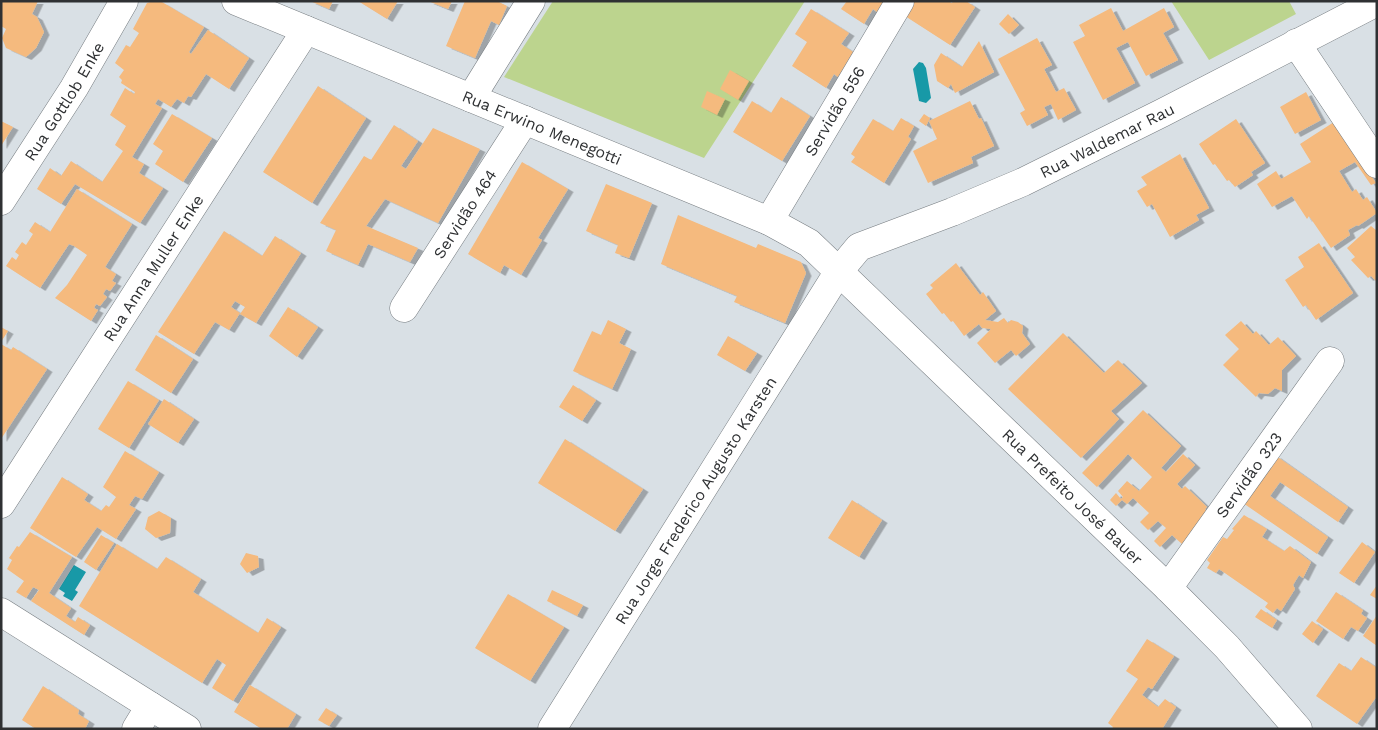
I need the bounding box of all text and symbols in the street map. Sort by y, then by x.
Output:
street label: Rua Gottlob Enke [20,39,108,164]
street label: Servidão 556 [800,63,869,159]
street label: Rua Erwino Menegotti [460,86,624,169]
street label: Rua Waldemar Rau [1037,99,1177,182]
street label: Servidão 464 [429,166,500,262]
street label: Rua Anna Muller Enke [99,191,207,345]
street label: Rua Jorge Frederico Augusto Karsten [611,373,780,628]
street label: Rua Prefeito José Bauer [999,425,1147,569]
street label: Servidão 323 [1212,428,1286,521]

